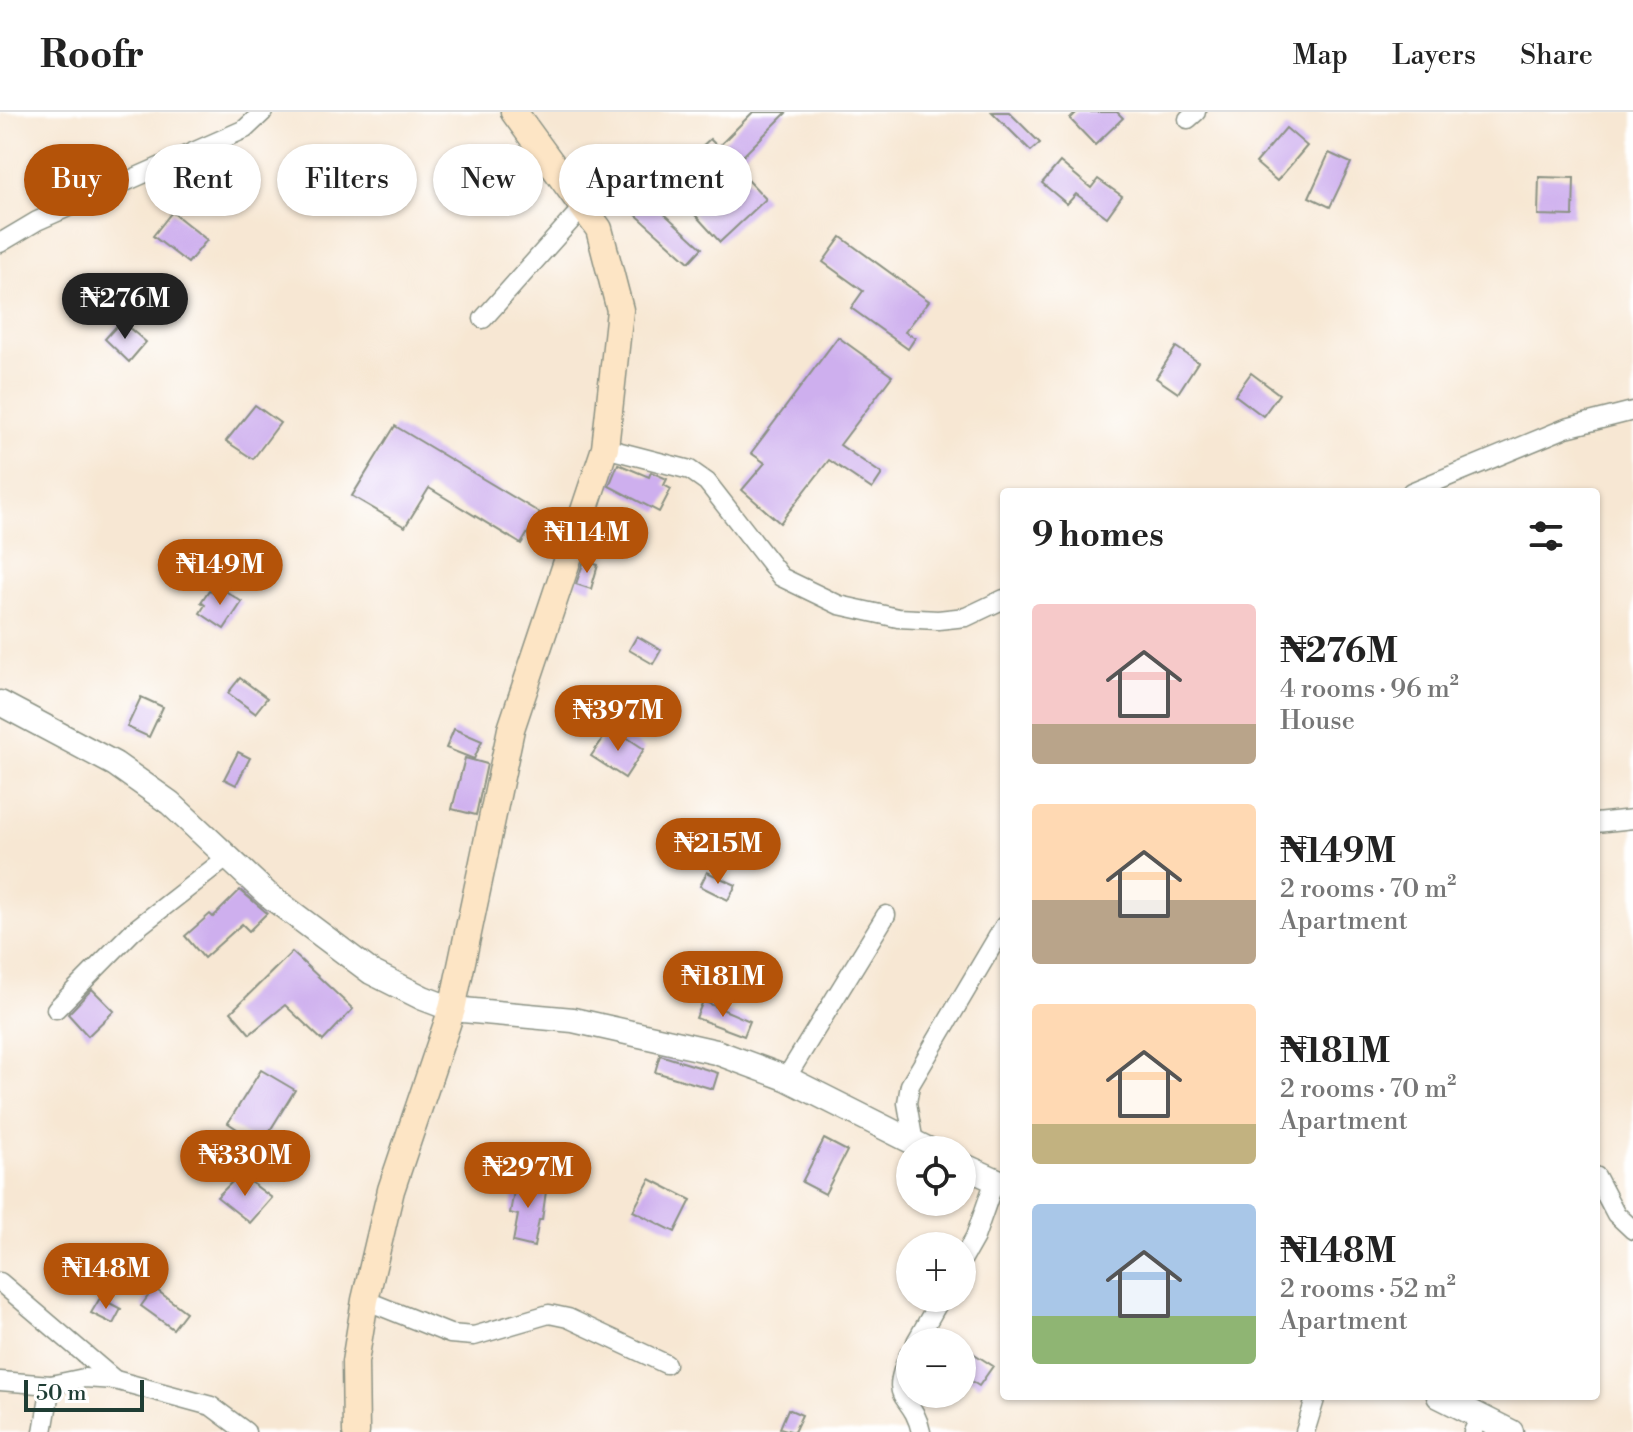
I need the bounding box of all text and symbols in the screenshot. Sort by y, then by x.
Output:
text: Roofr [40,32,144,79]
text: Map [1293,38,1348,73]
text: Layers [1392,38,1476,73]
text: Share [1520,38,1593,73]
chip: Buy [24,144,129,216]
chip: Rent [145,144,261,216]
chip: Filters [277,144,417,216]
chip: New [433,144,543,216]
chip: Apartment [559,144,752,216]
pin: ₦276M [69,273,181,341]
text: ₦276M [80,283,170,315]
pin: ₦114M [531,507,643,575]
icon: filters [1524,514,1568,558]
text: 9 homes [1032,515,1164,557]
text: ₦114M [544,517,630,549]
pin: ₦149M [164,539,276,607]
text: ₦149M [176,549,264,581]
text: ₦276M [1280,631,1398,673]
icon: home [1096,636,1192,732]
text: 4 rooms · 96 m² [1280,673,1459,705]
pin: ₦397M [562,685,674,753]
text: ₦397M [573,695,663,727]
text: House [1280,705,1355,737]
pin: ₦215M [662,818,774,886]
text: ₦215M [674,828,762,860]
text: ₦149M [1280,831,1396,873]
icon: home [1096,836,1192,932]
text: 2 rooms · 70 m² [1280,873,1456,905]
text: Apartment [1280,905,1408,937]
pin: ₦181M [667,951,779,1019]
text: ₦181M [681,961,765,993]
text: ₦181M [1280,1031,1390,1073]
icon: home [1096,1036,1192,1132]
text: 2 rooms · 70 m² [1280,1073,1456,1105]
text: Apartment [1280,1105,1408,1137]
pin: ₦330M [189,1130,301,1198]
map controls [896,1136,976,1408]
button: locate [896,1136,976,1216]
text: ₦330M [198,1140,292,1172]
pin: ₦297M [472,1142,584,1210]
text: ₦297M [482,1152,574,1184]
text: ₦148M [1280,1231,1396,1273]
button: + [896,1232,976,1312]
icon: home [1096,1236,1192,1332]
pin: ₦148M [50,1243,162,1311]
text: ₦148M [62,1253,150,1285]
text: 2 rooms · 52 m² [1280,1273,1456,1305]
text: Apartment [1280,1305,1408,1337]
button: − [896,1328,976,1408]
scale bar [24,1376,144,1412]
text: 50 m [36,1380,87,1407]

